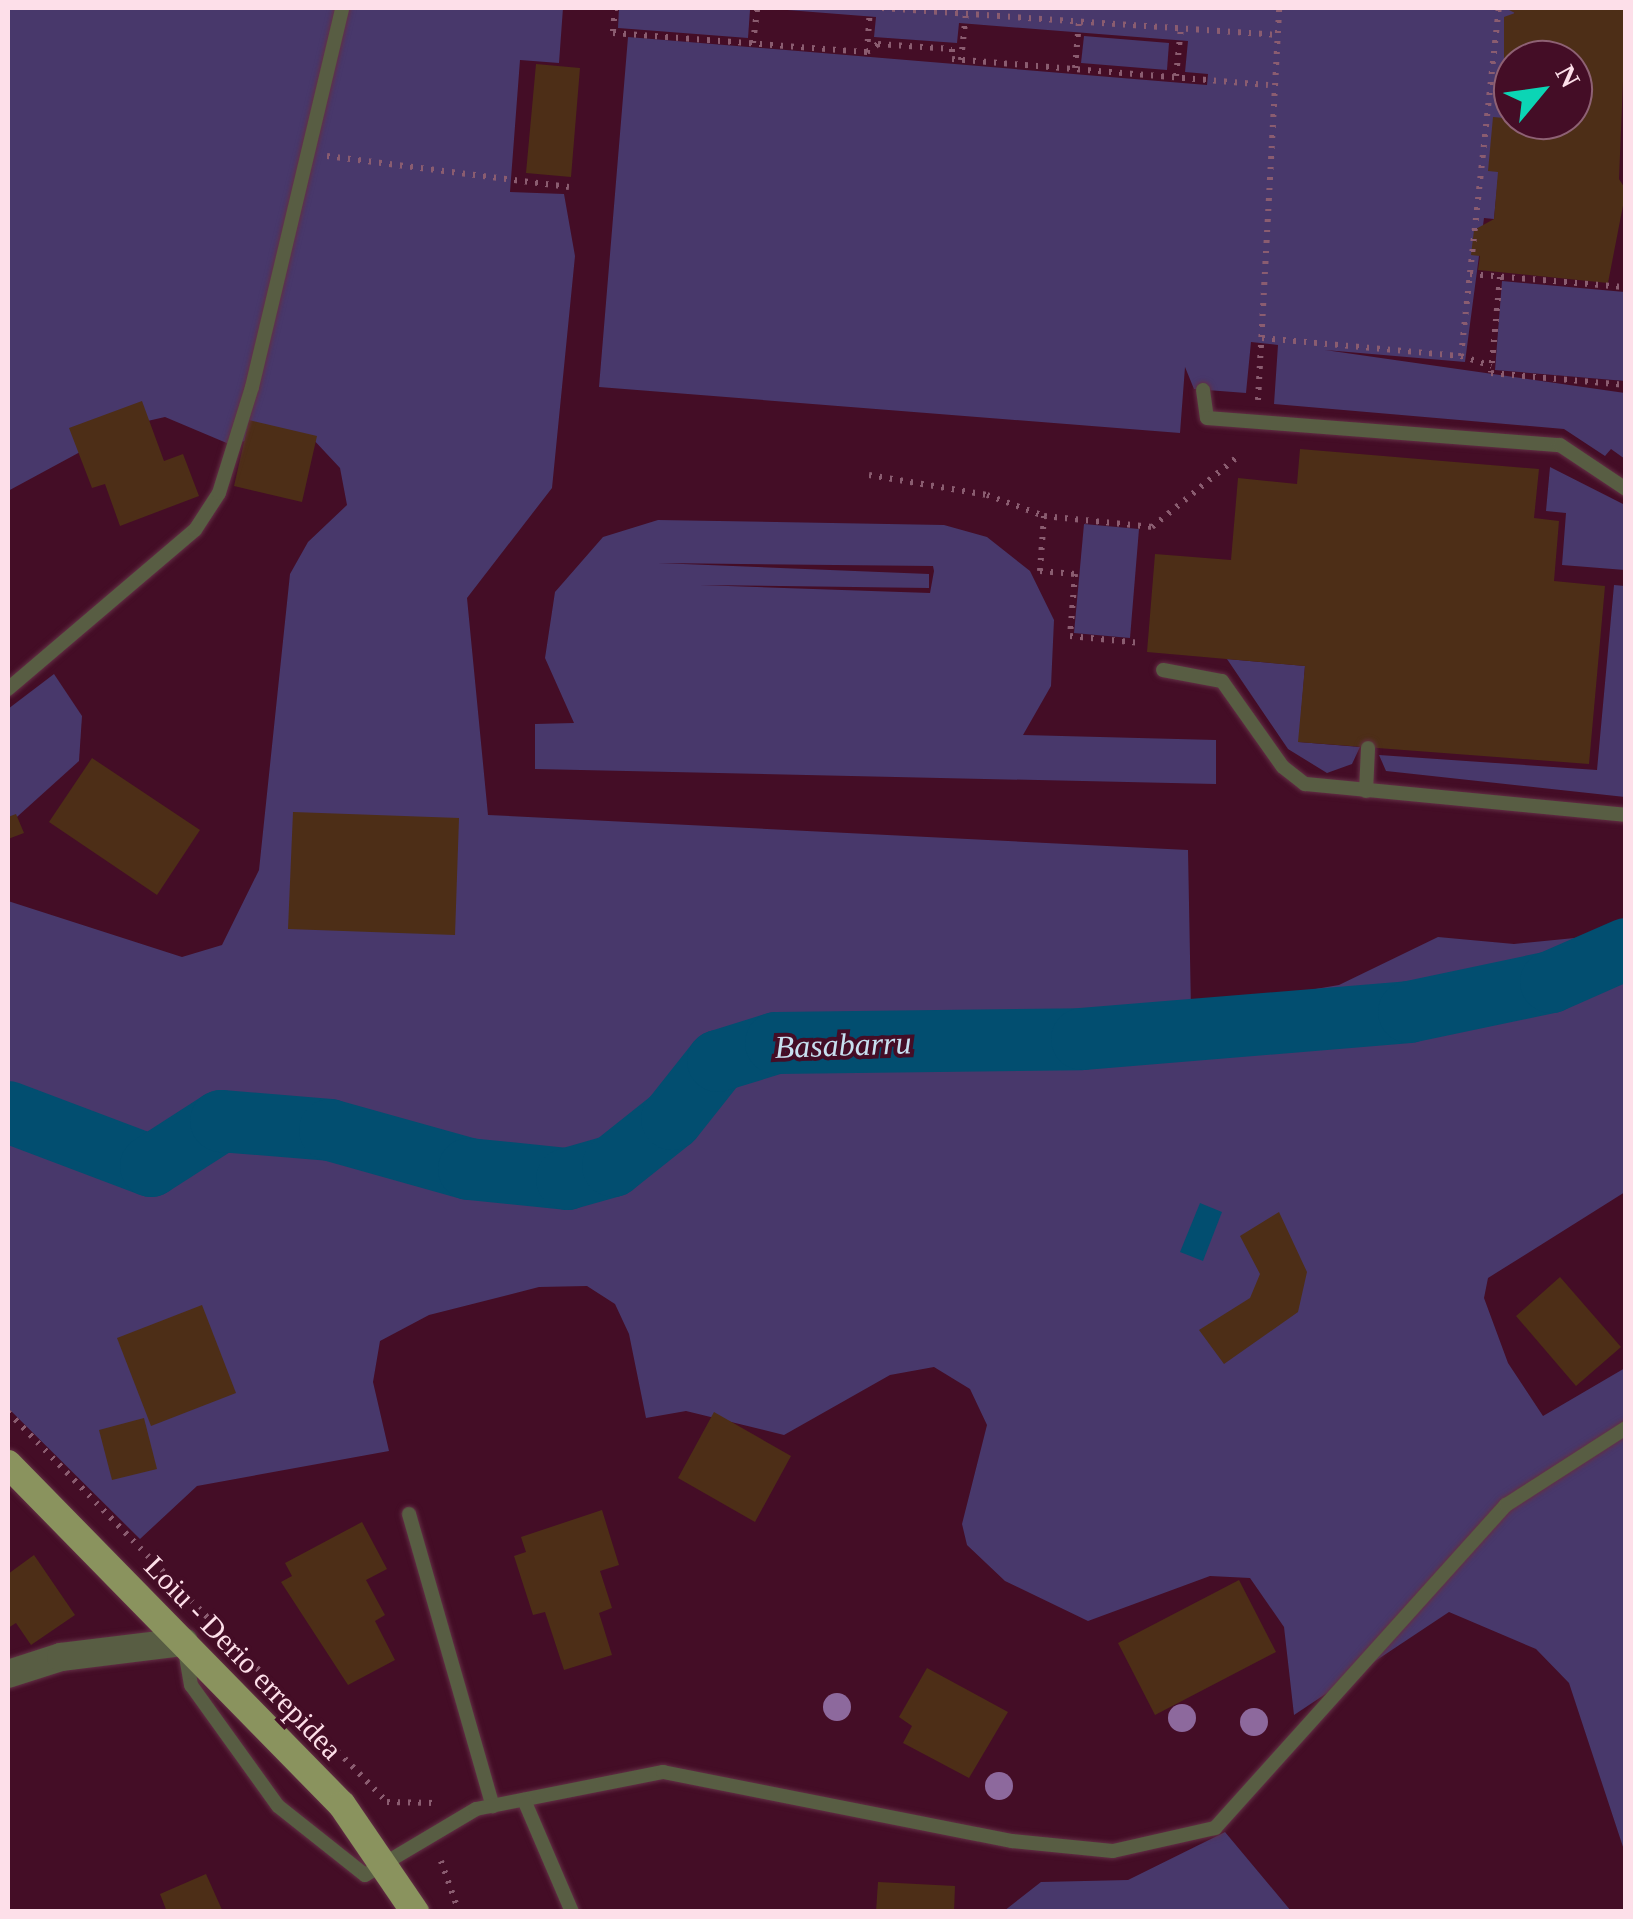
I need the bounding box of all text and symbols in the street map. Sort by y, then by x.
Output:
north arrow [1493,40,1593,140]
text: N [1549,60,1586,93]
water label: Basabarru [774,1023,912,1067]
street label: Loiu - Derio errepidea [137,1549,349,1767]

